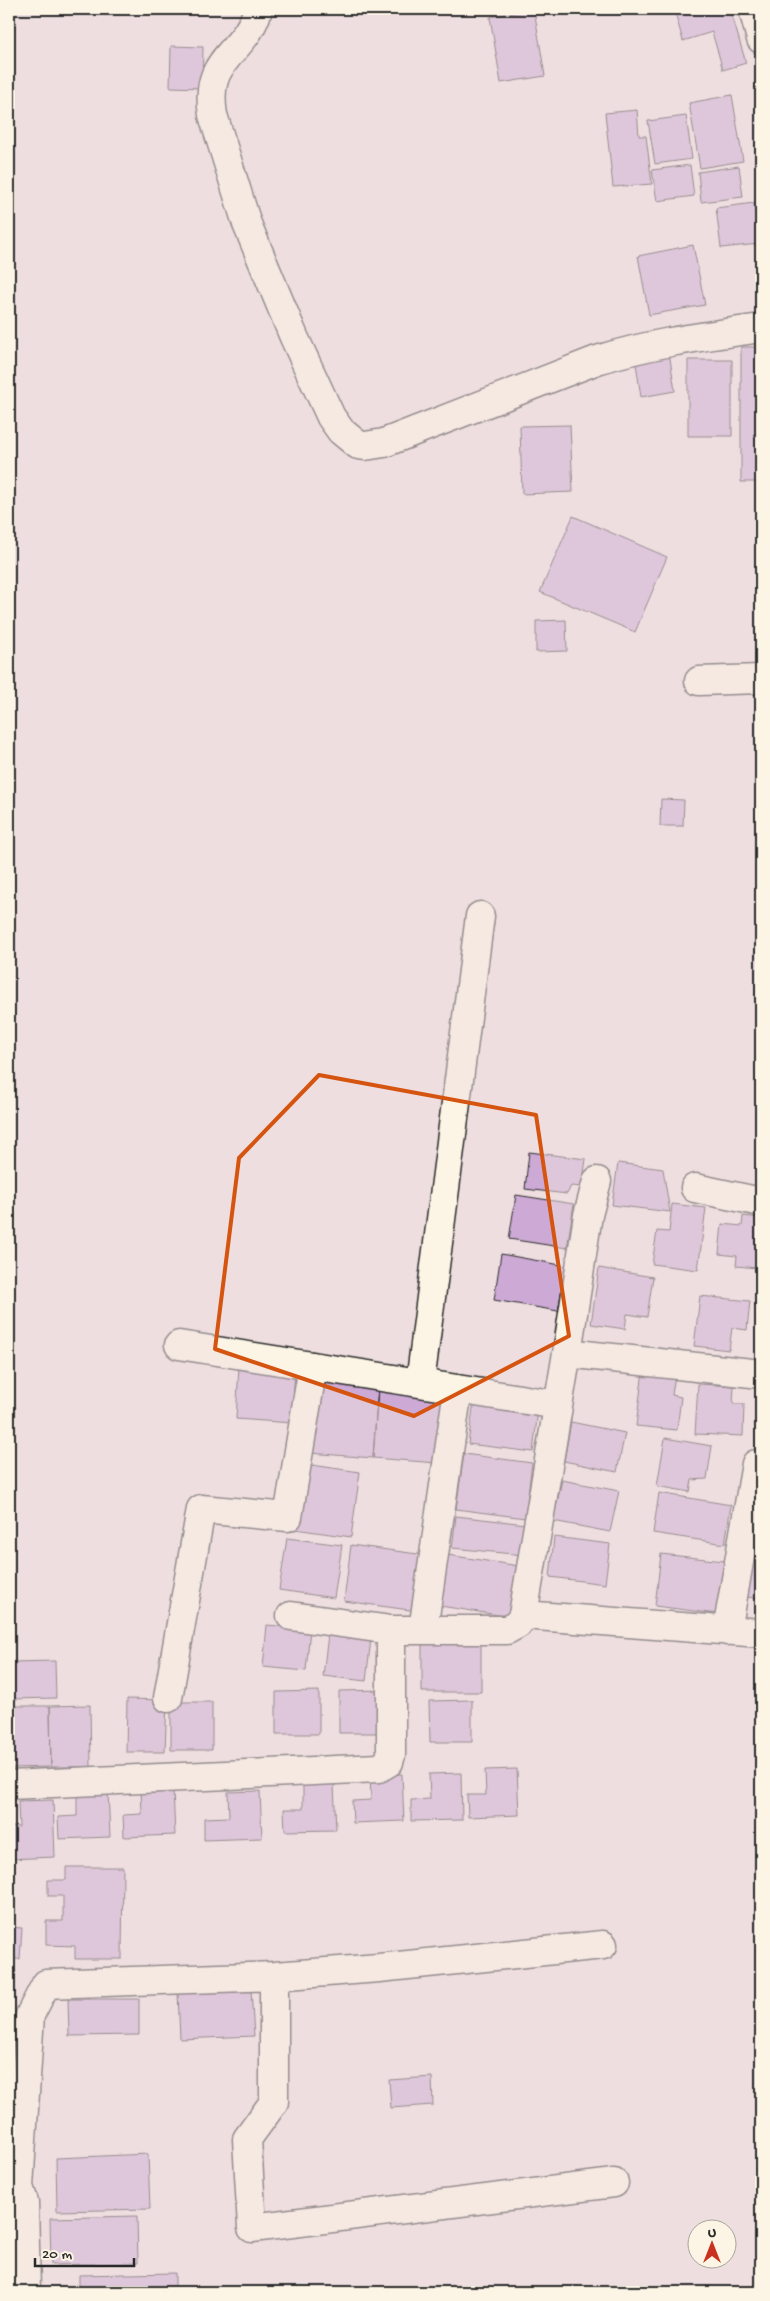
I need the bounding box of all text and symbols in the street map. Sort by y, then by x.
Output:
north arrow [688,2218,738,2268]
text: U [708,2225,716,2242]
scale bar [35,2236,134,2268]
text: 20 m [42,2246,72,2264]

